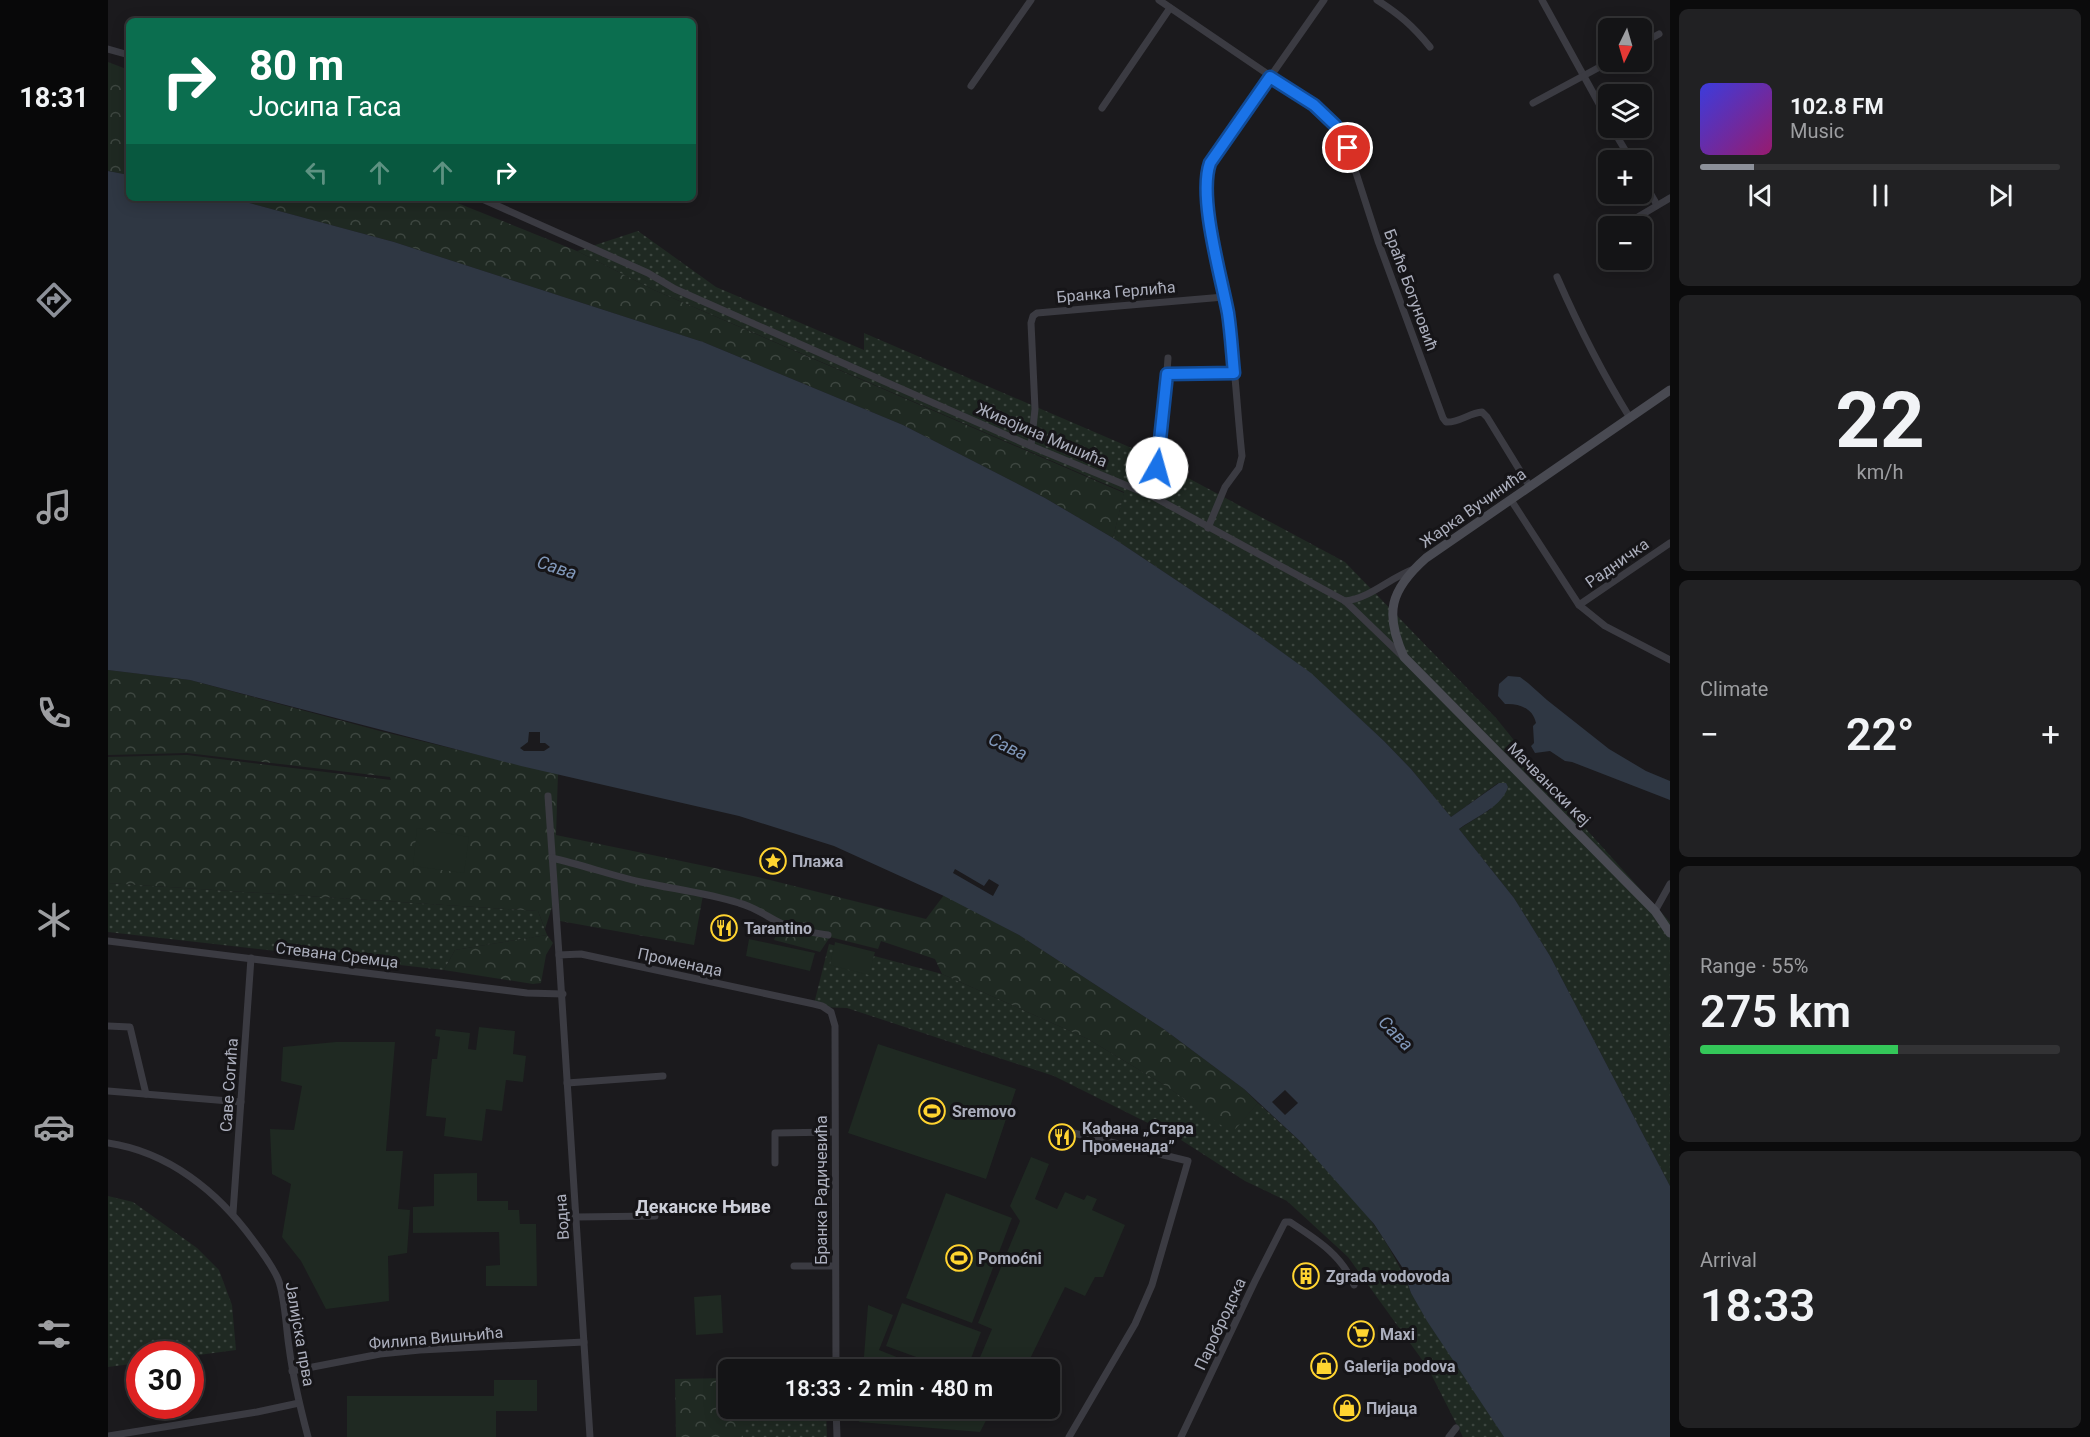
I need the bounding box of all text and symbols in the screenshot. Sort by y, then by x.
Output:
north arrow [1598,18,1652,72]
map controls [1598,18,1652,270]
text: 80 m [249,41,344,90]
icon: right [150,42,228,120]
text: 18:31 [19,82,89,114]
button: layers [1598,84,1652,138]
text: Јосипа Гаса [249,91,402,123]
text: 102.8 FM [1790,94,1884,119]
text: Music [1790,119,1844,143]
pin [1322,122,1373,173]
icon: arrive [1331,131,1364,164]
button: + [1598,150,1652,204]
icon: left [300,156,333,189]
icon: ahead [363,156,396,189]
icon: ahead [426,156,459,189]
icon: right [489,156,522,189]
icon: previous [1744,179,1777,212]
icon: pause [1864,179,1897,212]
icon: next [1984,179,2017,212]
button: − [1598,216,1652,270]
street label: Браће Богуновић [1380,226,1442,354]
street label: Бранка Герлића [1056,277,1176,307]
icon: directions [33,279,75,321]
text: 22 [1835,375,1925,466]
street label: Живојина Мишића [974,399,1110,471]
position arrow [1125,436,1189,500]
text: km/h [1857,460,1903,484]
street label: Жарка Вучинића [1416,464,1530,552]
icon: music [33,486,75,528]
street label: Радничка [1582,534,1652,592]
water label: Сава [535,551,579,583]
text: Climate [1700,677,1768,701]
icon: phone [33,692,75,734]
text: 22° [1846,708,1914,761]
text: − [1700,715,1719,754]
text: + [2041,715,2060,754]
water label: Сава [985,728,1031,764]
street label: Мачвански кеј [1504,739,1594,829]
place icon: Плажа [758,846,788,876]
place label: Плажа [792,852,844,871]
icon: climate [33,899,75,941]
restaurant icon: Tarantino [709,913,739,943]
place label: Tarantino [744,919,812,938]
street label: Стевана Сремца [274,938,400,972]
street label: Променада [636,944,724,980]
text: Range · 55% [1700,954,1808,978]
text: 275 km [1700,985,1851,1038]
water label: Сава [1374,1011,1418,1055]
street label: Саве Согића [216,1037,242,1133]
sports icon: Sremovo [917,1096,947,1126]
place label: Sremovo [952,1102,1016,1121]
icon: car [33,1106,75,1148]
street label: Бранка Радичевића [812,1115,831,1265]
place label: Кафана „Стара Променада” [1082,1119,1194,1156]
restaurant icon: Кафана „Стара Променада” [1047,1122,1077,1152]
street label: Водна [551,1193,573,1241]
district label: Деканске Њиве [635,1196,771,1217]
sports icon: Pomoćni [944,1243,974,1273]
text: Arrival [1700,1248,1757,1272]
place label: Pomoćni [978,1249,1042,1268]
building icon: Zgrada vodovoda [1291,1261,1321,1291]
place label: Zgrada vodovoda [1326,1267,1450,1286]
street label: Паробродска [1190,1275,1250,1373]
text: 18:33 [1700,1279,1815,1332]
street label: Јалијска прва [281,1280,319,1388]
icon: filters [33,1313,75,1355]
supermarket icon: Maxi [1346,1319,1376,1349]
street label: Филипа Вишњића [368,1323,504,1353]
place label: Maxi [1380,1325,1415,1344]
speed limit sign: 30 [126,1341,204,1419]
shop icon: Galerija podova [1309,1351,1339,1381]
place label: Galerija podova [1344,1357,1456,1376]
text: 18:33 · 2 min · 480 m [785,1376,993,1401]
shop icon: Пијаца [1332,1393,1362,1423]
place label: Пијаца [1366,1399,1418,1418]

